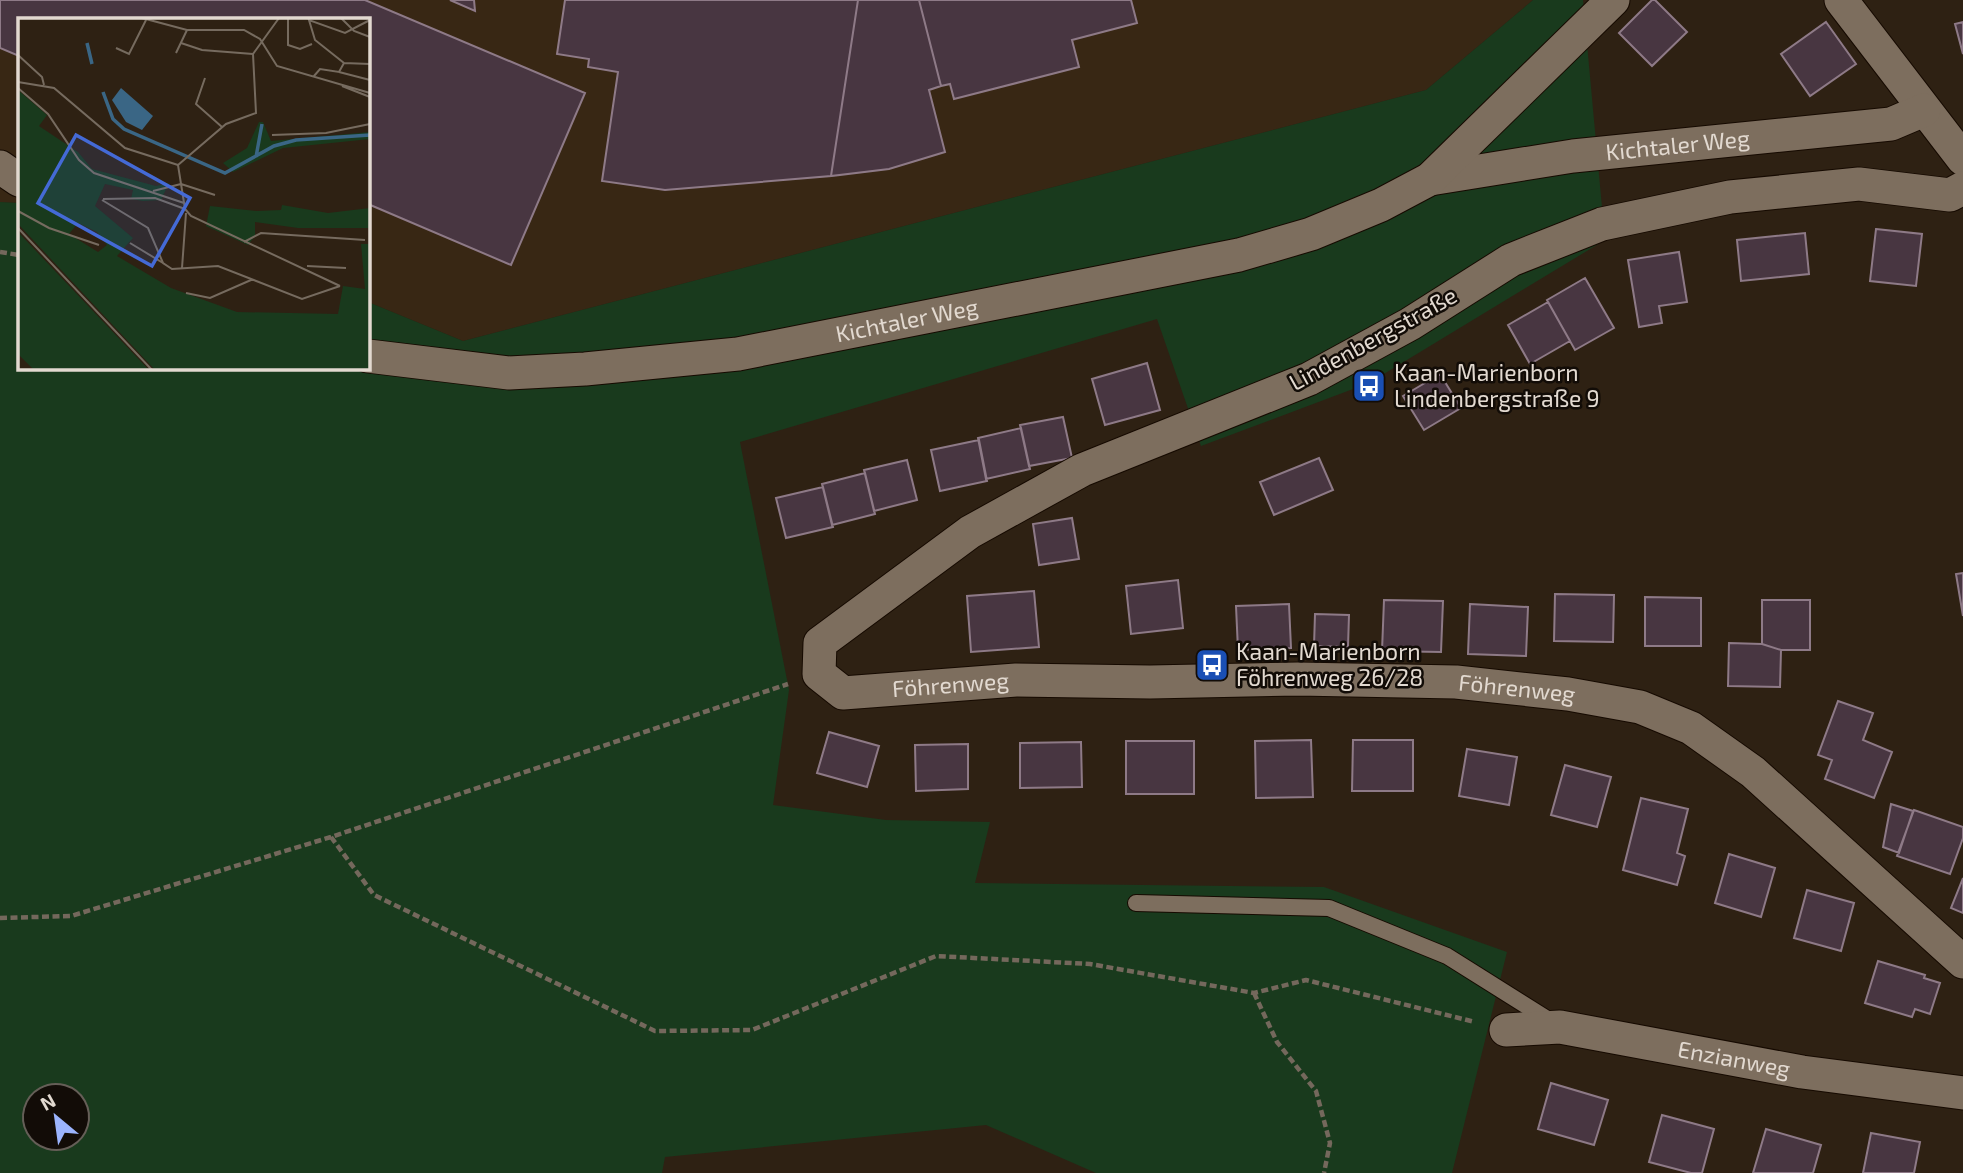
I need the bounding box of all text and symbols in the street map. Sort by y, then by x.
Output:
inset map [18,18,369,369]
street label: Kichtaler Weg [1604,123,1751,166]
street label: Lindenbergstraße [1284,280,1461,396]
street label: Kichtaler Weg [833,292,981,347]
place label: Kaan-Marienborn Lindenbergstraße 9 [1394,358,1600,412]
bus stop icon: Kaan-Marienborn Lindenbergstraße 9 [1350,367,1388,405]
place label: Kaan-Marienborn Föhrenweg 26/28 [1236,637,1423,691]
bus stop icon: Kaan-Marienborn Föhrenweg 26/28 [1193,646,1231,684]
street label: Föhrenweg [891,666,1010,702]
street label: Föhrenweg [1457,667,1578,708]
street label: Enzianweg [1676,1034,1793,1083]
north arrow [21,1082,91,1152]
text: N [36,1088,59,1115]

